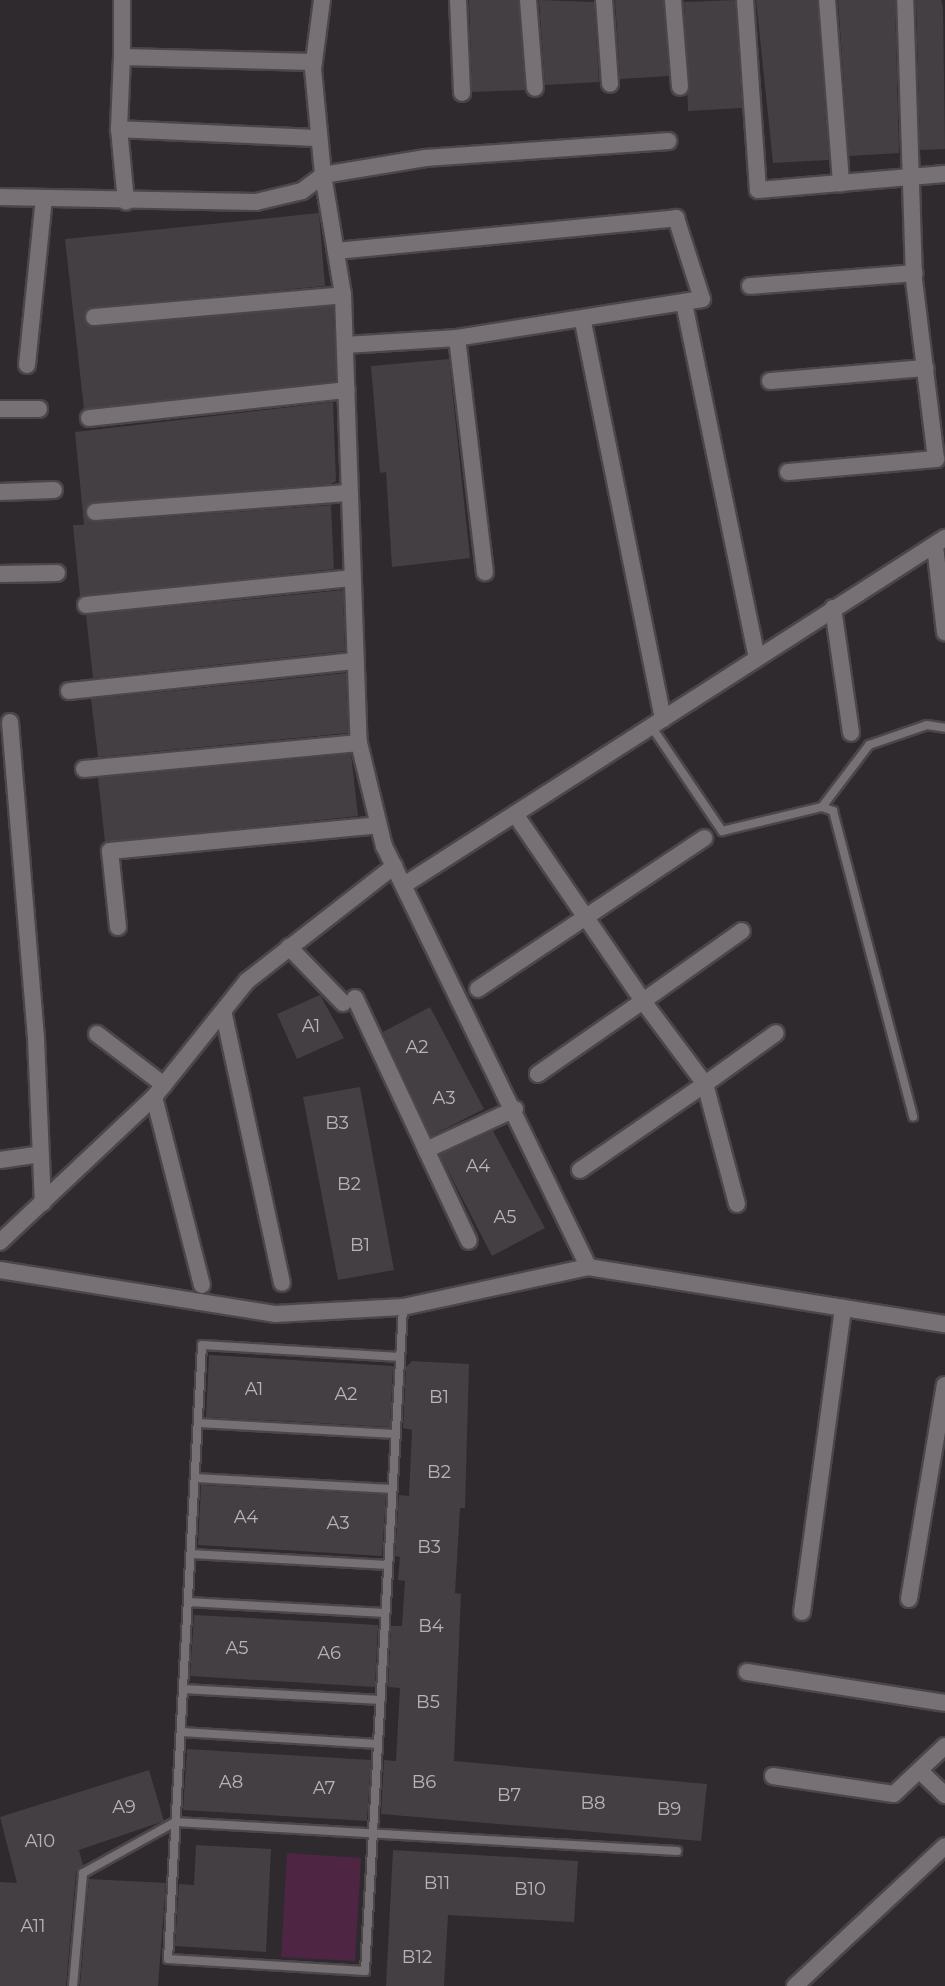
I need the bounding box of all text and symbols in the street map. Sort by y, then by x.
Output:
house number: A1 [302,1015,320,1037]
house number: A2 [405,1036,429,1058]
house number: A3 [432,1087,456,1109]
house number: B3 [325,1112,349,1134]
house number: A4 [466,1155,490,1177]
house number: B2 [337,1173,361,1195]
house number: A5 [493,1206,517,1228]
house number: B1 [350,1234,370,1256]
house number: A1 [245,1378,263,1400]
house number: A2 [334,1383,358,1405]
house number: B1 [429,1386,449,1408]
house number: B2 [427,1461,451,1483]
house number: A4 [234,1506,258,1528]
house number: A3 [326,1512,350,1534]
house number: B3 [417,1536,441,1558]
house number: B4 [418,1615,444,1637]
house number: A5 [225,1637,249,1659]
house number: A6 [317,1642,341,1664]
house number: B5 [416,1691,440,1713]
house number: A8 [219,1771,243,1793]
house number: B6 [412,1771,436,1793]
house number: A7 [313,1777,335,1799]
house number: B7 [497,1784,521,1806]
house number: B8 [580,1792,606,1814]
house number: A9 [112,1796,136,1818]
house number: B9 [657,1798,681,1820]
house number: A10 [25,1830,55,1852]
house number: B11 [424,1872,450,1894]
house number: B10 [514,1878,546,1900]
house number: A11 [20,1915,46,1937]
house number: B12 [402,1946,432,1968]

